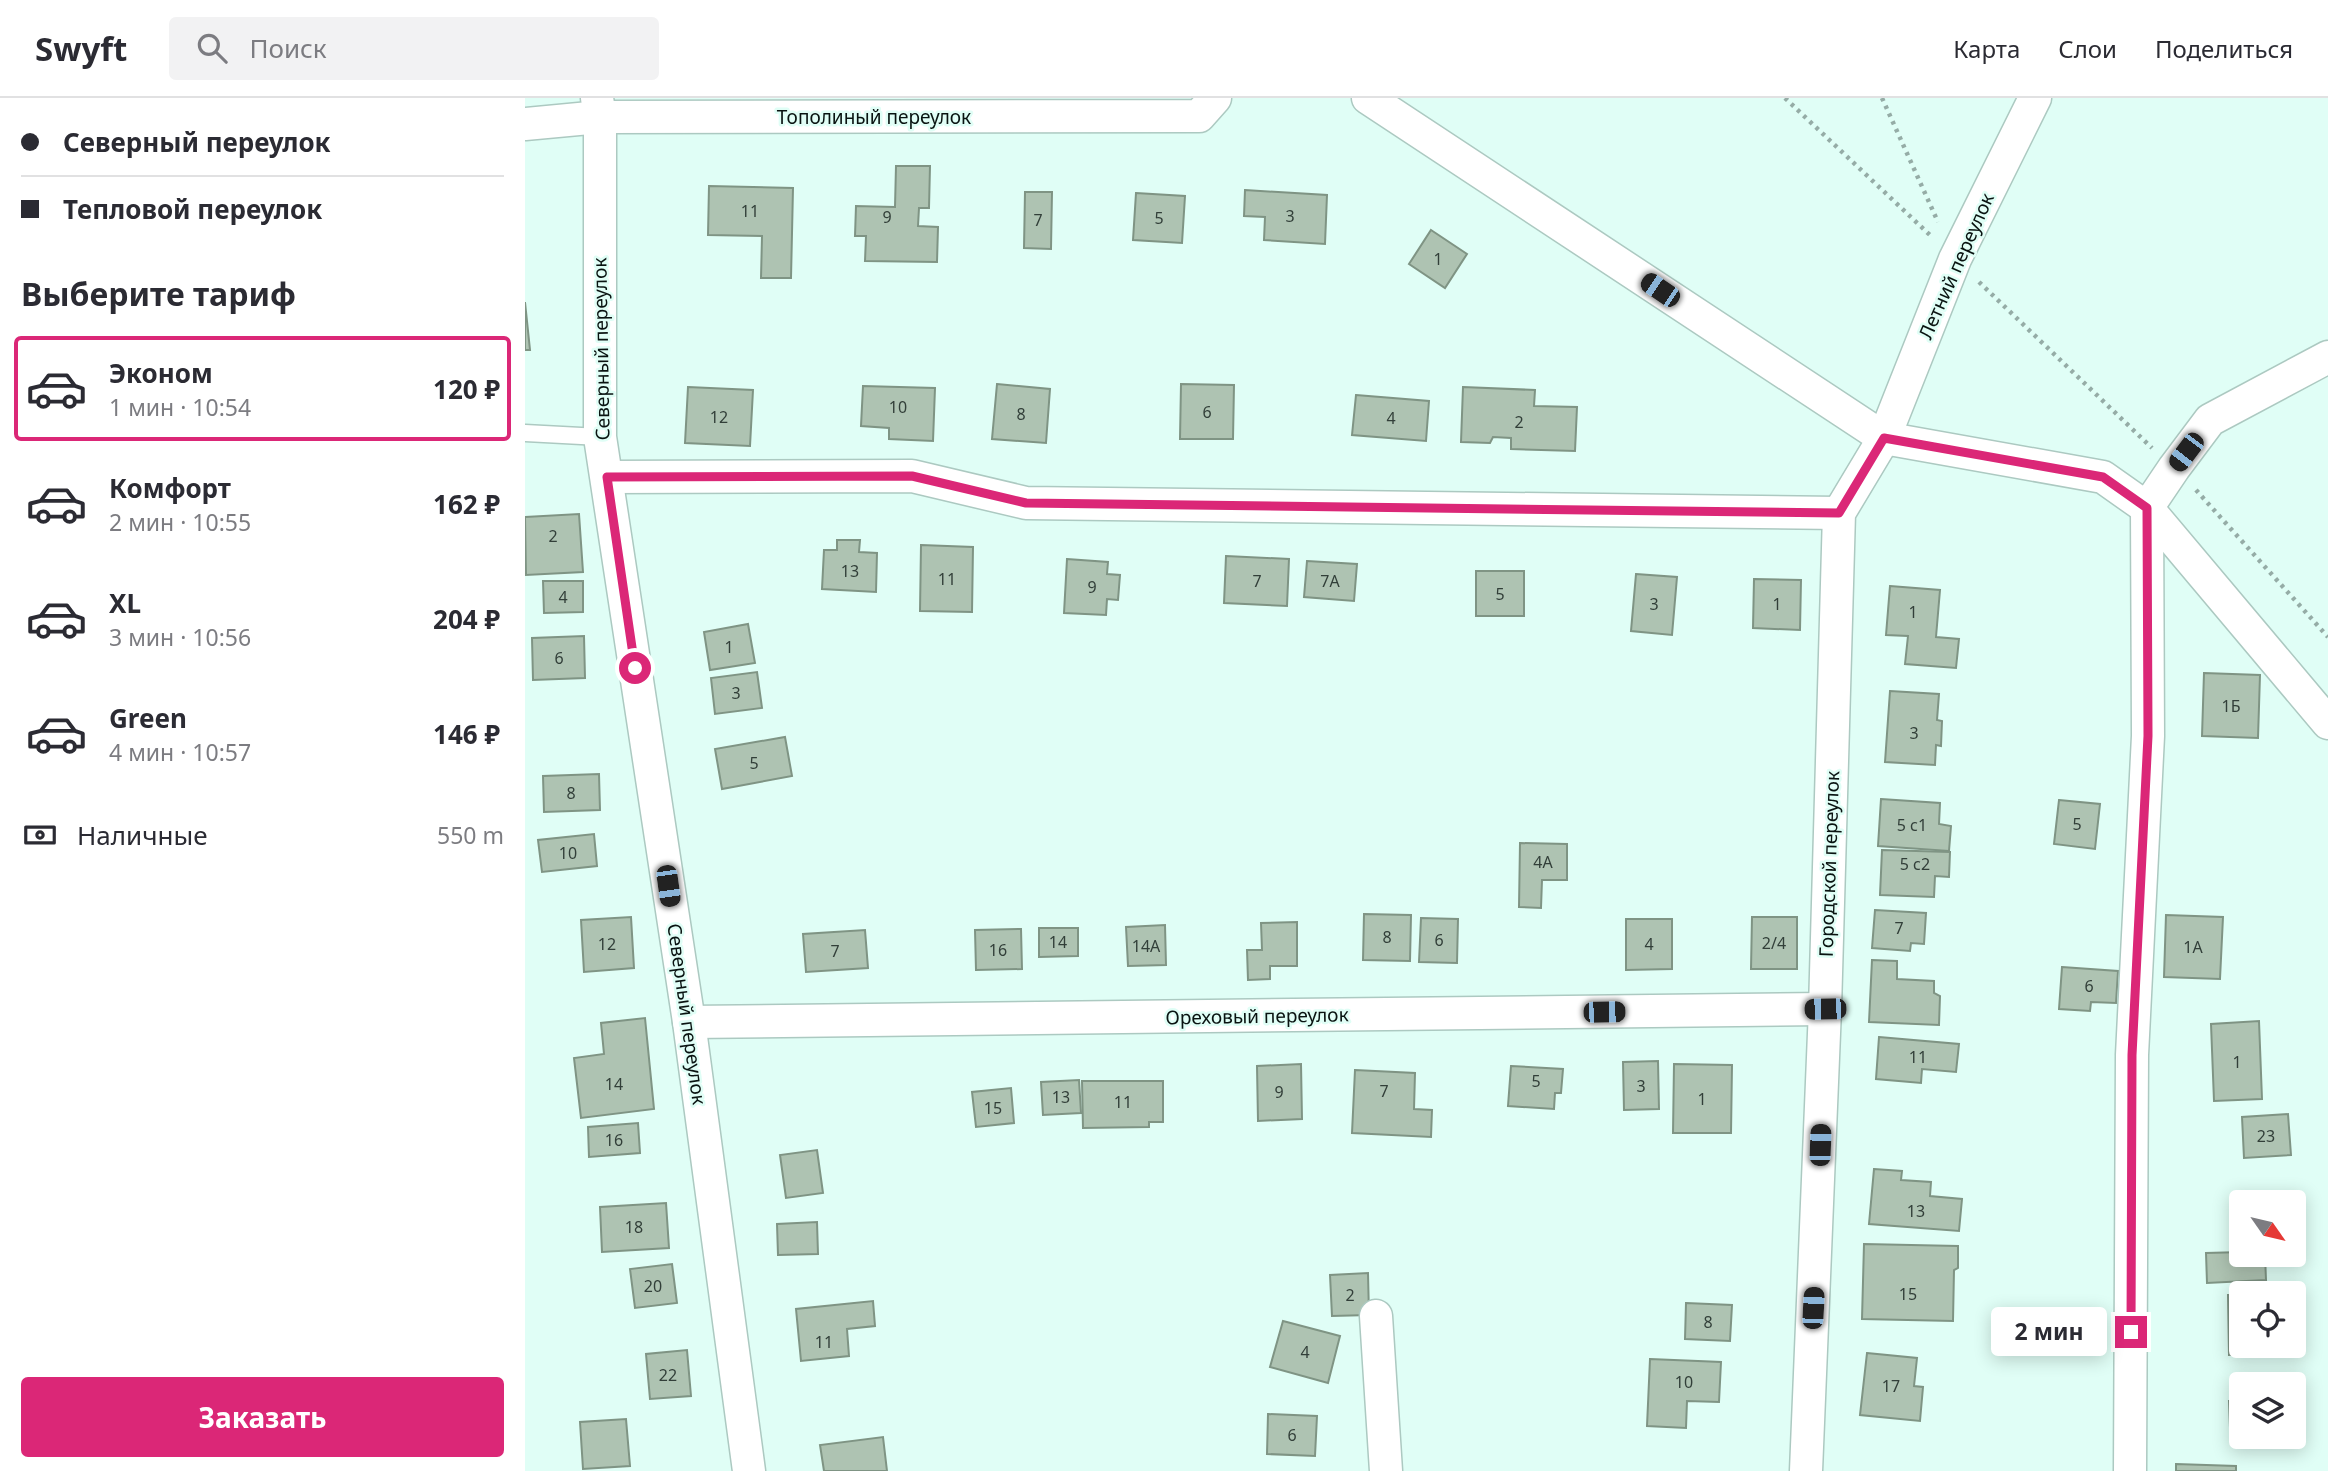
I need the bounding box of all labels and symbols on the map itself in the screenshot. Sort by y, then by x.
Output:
street label: Тополиный переулок [777,104,971,130]
street label: Летний переулок [1912,189,2000,343]
house number: 11 [741,200,759,222]
house number: 3 [1285,205,1295,227]
house number: 9 [882,206,892,228]
house number: 5 [1154,207,1164,229]
house number: 7 [1033,209,1043,231]
house number: 1 [1433,248,1443,270]
street label: Северный переулок [586,257,616,441]
car [1637,270,1684,310]
house number: 10 [889,396,907,418]
house number: 6 [1202,401,1212,423]
house number: 8 [1016,403,1026,425]
house number: 12 [710,406,728,428]
house number: 4 [1386,407,1396,429]
house number: 2 [1514,411,1524,433]
car [2165,429,2208,475]
house number: 2 [548,525,558,547]
house number: 13 [841,560,859,582]
house number: 11 [938,568,956,590]
house number: 7 [1252,570,1262,592]
house number: 7А [1320,570,1340,592]
house number: 9 [1087,576,1097,598]
house number: 5 [1495,583,1505,605]
house number: 4 [558,586,568,608]
house number: 3 [1649,593,1659,615]
house number: 1 [1772,593,1782,615]
house number: 1 [1908,601,1918,623]
house number: 1 [724,636,734,658]
house number: 6 [554,647,564,669]
route start [619,652,651,684]
house number: 3 [731,682,741,704]
house number: 1Б [2222,695,2241,717]
house number: 3 [1909,722,1919,744]
house number: 5 [749,752,759,774]
street label: Городской переулок [1813,771,1845,957]
house number: 8 [566,782,576,804]
house number: 5 [2072,813,2082,835]
house number: 5 с1 [1897,814,1927,836]
house number: 10 [559,842,577,864]
house number: 4А [1533,851,1553,873]
house number: 5 с2 [1900,853,1930,875]
car [655,864,682,908]
house number: 7 [1894,917,1904,939]
street label: Северный переулок [661,922,713,1106]
house number: 8 [1382,926,1392,948]
house number: 6 [1434,929,1444,951]
house number: 14 [1049,931,1067,953]
house number: 2/4 [1762,932,1786,954]
house number: 12 [598,933,616,955]
house number: 4 [1644,933,1654,955]
house number: 14А [1132,935,1161,957]
house number: 1А [2183,936,2203,958]
house number: 16 [989,939,1007,961]
house number: 7 [830,940,840,962]
house number: 6 [2084,975,2094,997]
car [1804,998,1847,1020]
street label: Ореховый переулок [1165,1001,1349,1031]
car [1583,1001,1626,1023]
house number: 11 [1909,1046,1927,1068]
house number: 1 [2232,1051,2242,1073]
house number: 5 [1531,1070,1541,1092]
house number: 14 [605,1073,623,1095]
house number: 3 [1636,1075,1646,1097]
house number: 7 [1379,1080,1389,1102]
house number: 9 [1274,1081,1284,1103]
house number: 13 [1052,1086,1070,1108]
house number: 1 [1697,1088,1707,1110]
house number: 11 [1114,1091,1132,1113]
house number: 15 [984,1097,1002,1119]
car [1809,1124,1832,1166]
house number: 23 [2257,1125,2275,1147]
house number: 16 [605,1129,623,1151]
north arrow [2229,1190,2307,1267]
house number: 13 [1907,1200,1925,1222]
house number: 18 [625,1216,643,1238]
house number: 20 [644,1275,662,1297]
house number: 15 [1899,1283,1917,1305]
house number: 2 [1345,1284,1355,1306]
car [1802,1286,1825,1330]
callout: 2 мин [1991,1308,2107,1356]
house number: 8 [1703,1311,1713,1333]
route end [2115,1316,2147,1348]
house number: 11 [815,1331,833,1353]
house number: 4 [1300,1341,1310,1363]
house number: 22 [659,1364,677,1386]
house number: 10 [1675,1371,1693,1393]
house number: 17 [1882,1375,1900,1397]
house number: 6 [1287,1424,1297,1446]

